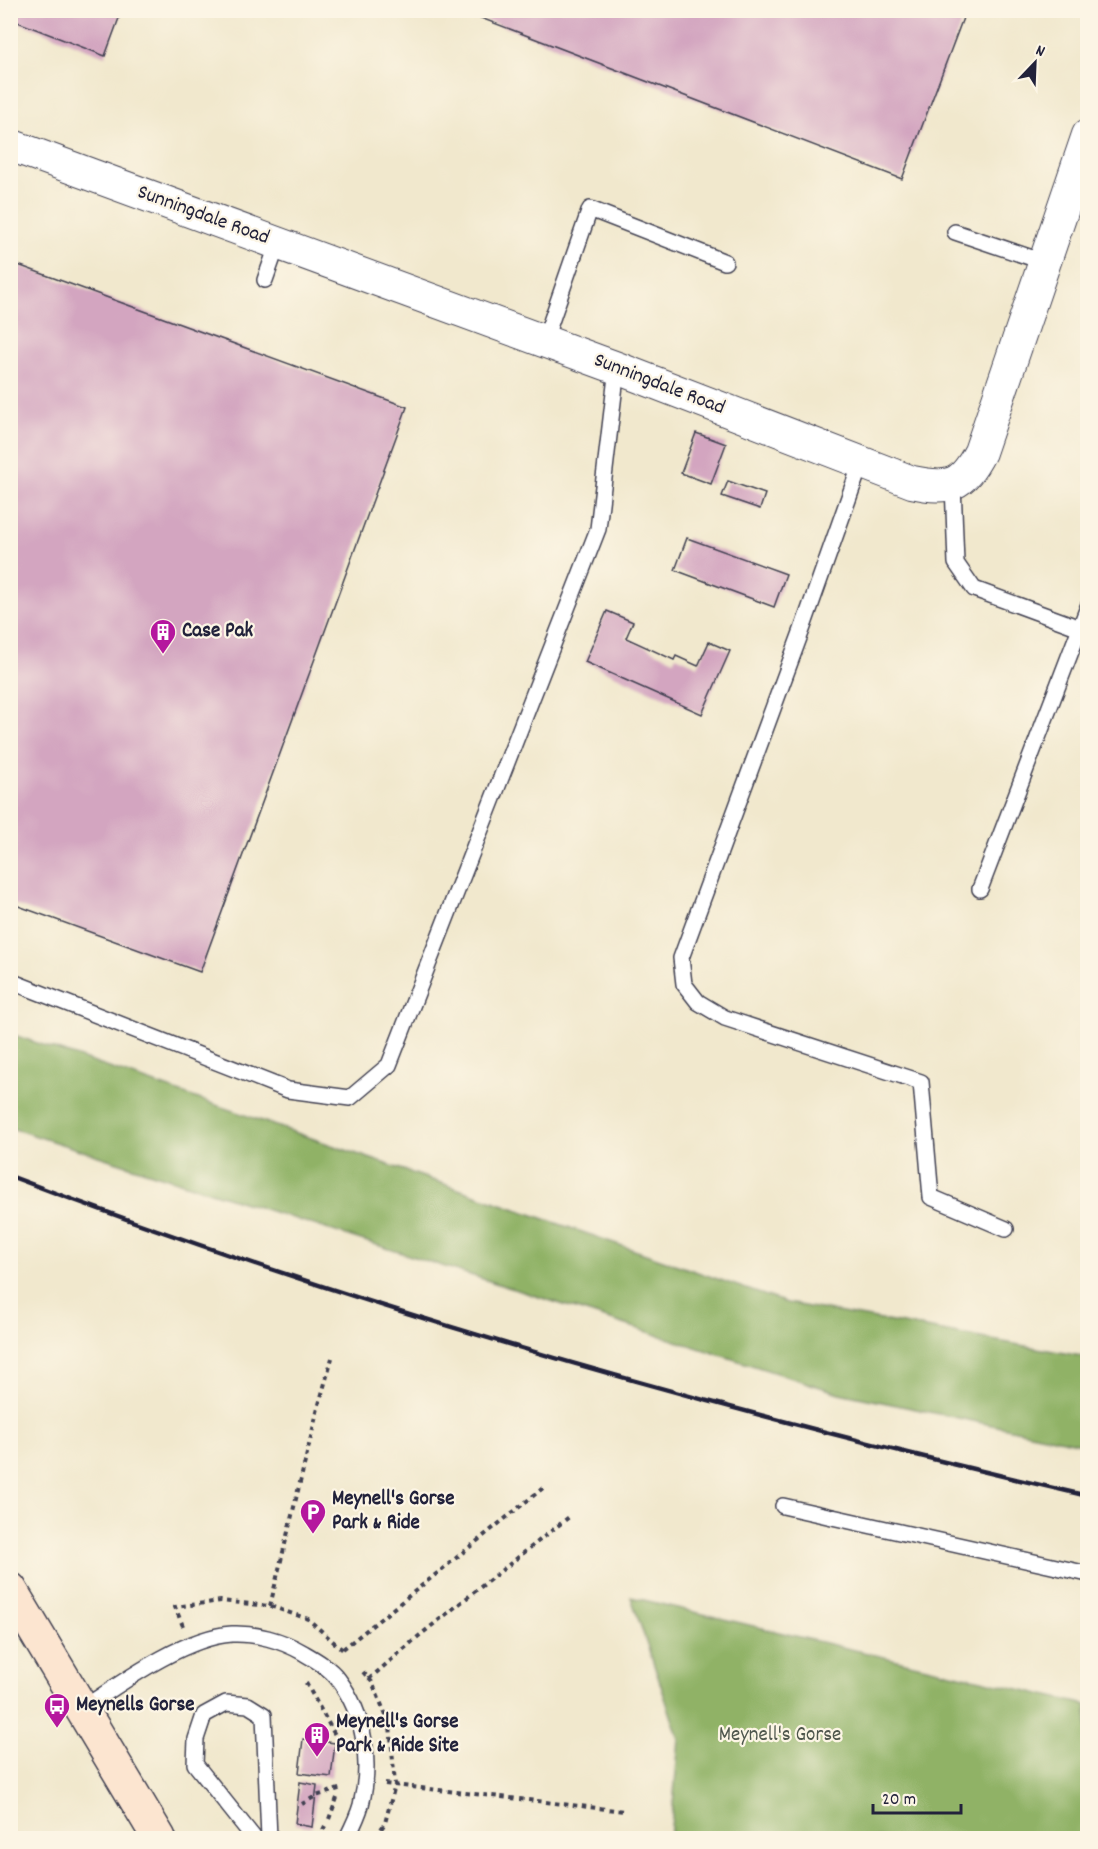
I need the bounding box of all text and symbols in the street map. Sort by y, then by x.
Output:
north arrow [1005,33,1065,93]
text: N [1032,39,1048,64]
street label: Sunningdale Road [133,178,273,254]
street label: Sunningdale Road [589,346,729,424]
building icon: Case Pak [148,617,178,655]
place label: Case Pak [182,617,253,647]
place label: Meynell's Gorse Park & Ride [332,1485,455,1539]
parking icon: Meynell's Gorse Park & Ride [298,1497,328,1535]
bus stop icon: Meynells Gorse [42,1691,72,1729]
place label: Meynells Gorse [76,1691,194,1721]
place label: Meynell's Gorse Park & Ride Site [336,1708,459,1762]
building icon: Meynell's Gorse Park & Ride Site [302,1720,332,1758]
park label: Meynell's Gorse [719,1721,841,1751]
scale bar [873,1777,962,1815]
text: 20 m [882,1788,916,1813]

